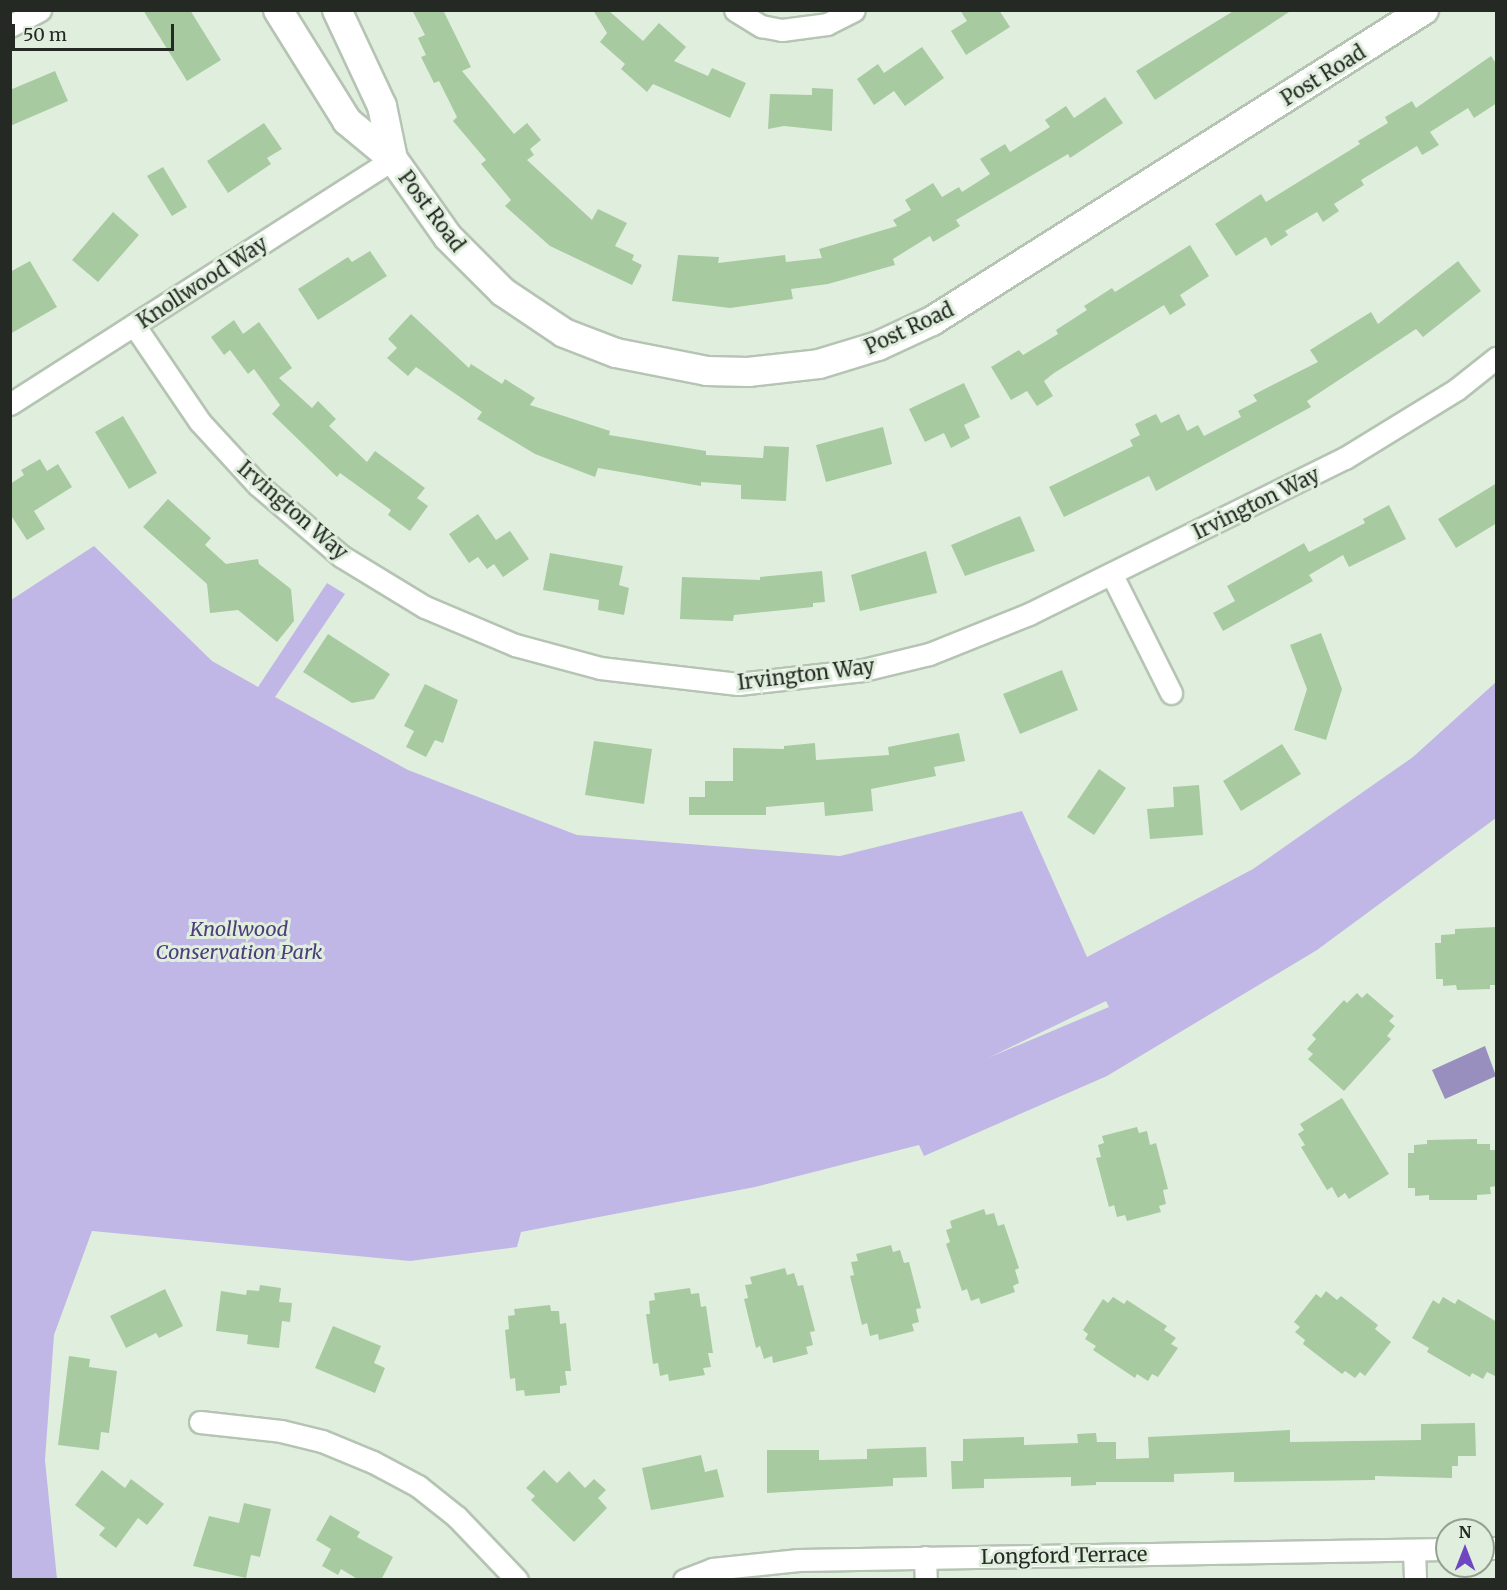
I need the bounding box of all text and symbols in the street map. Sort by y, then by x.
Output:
scale bar [15,12,177,50]
text: 50 m [23,23,67,46]
street label: Post Road [1276,40,1370,110]
street label: Post Road [394,166,470,256]
street label: Knollwood Way [132,231,272,333]
street label: Post Road [861,297,957,359]
street label: Irvington Way [233,456,353,564]
street label: Irvington Way [1189,462,1323,544]
street label: Irvington Way [736,654,876,694]
park label: Knollwood Conservation Park [155,916,323,963]
north arrow [1435,1518,1495,1578]
text: N [1459,1522,1471,1542]
street label: Longford Terrace [981,1542,1147,1568]

